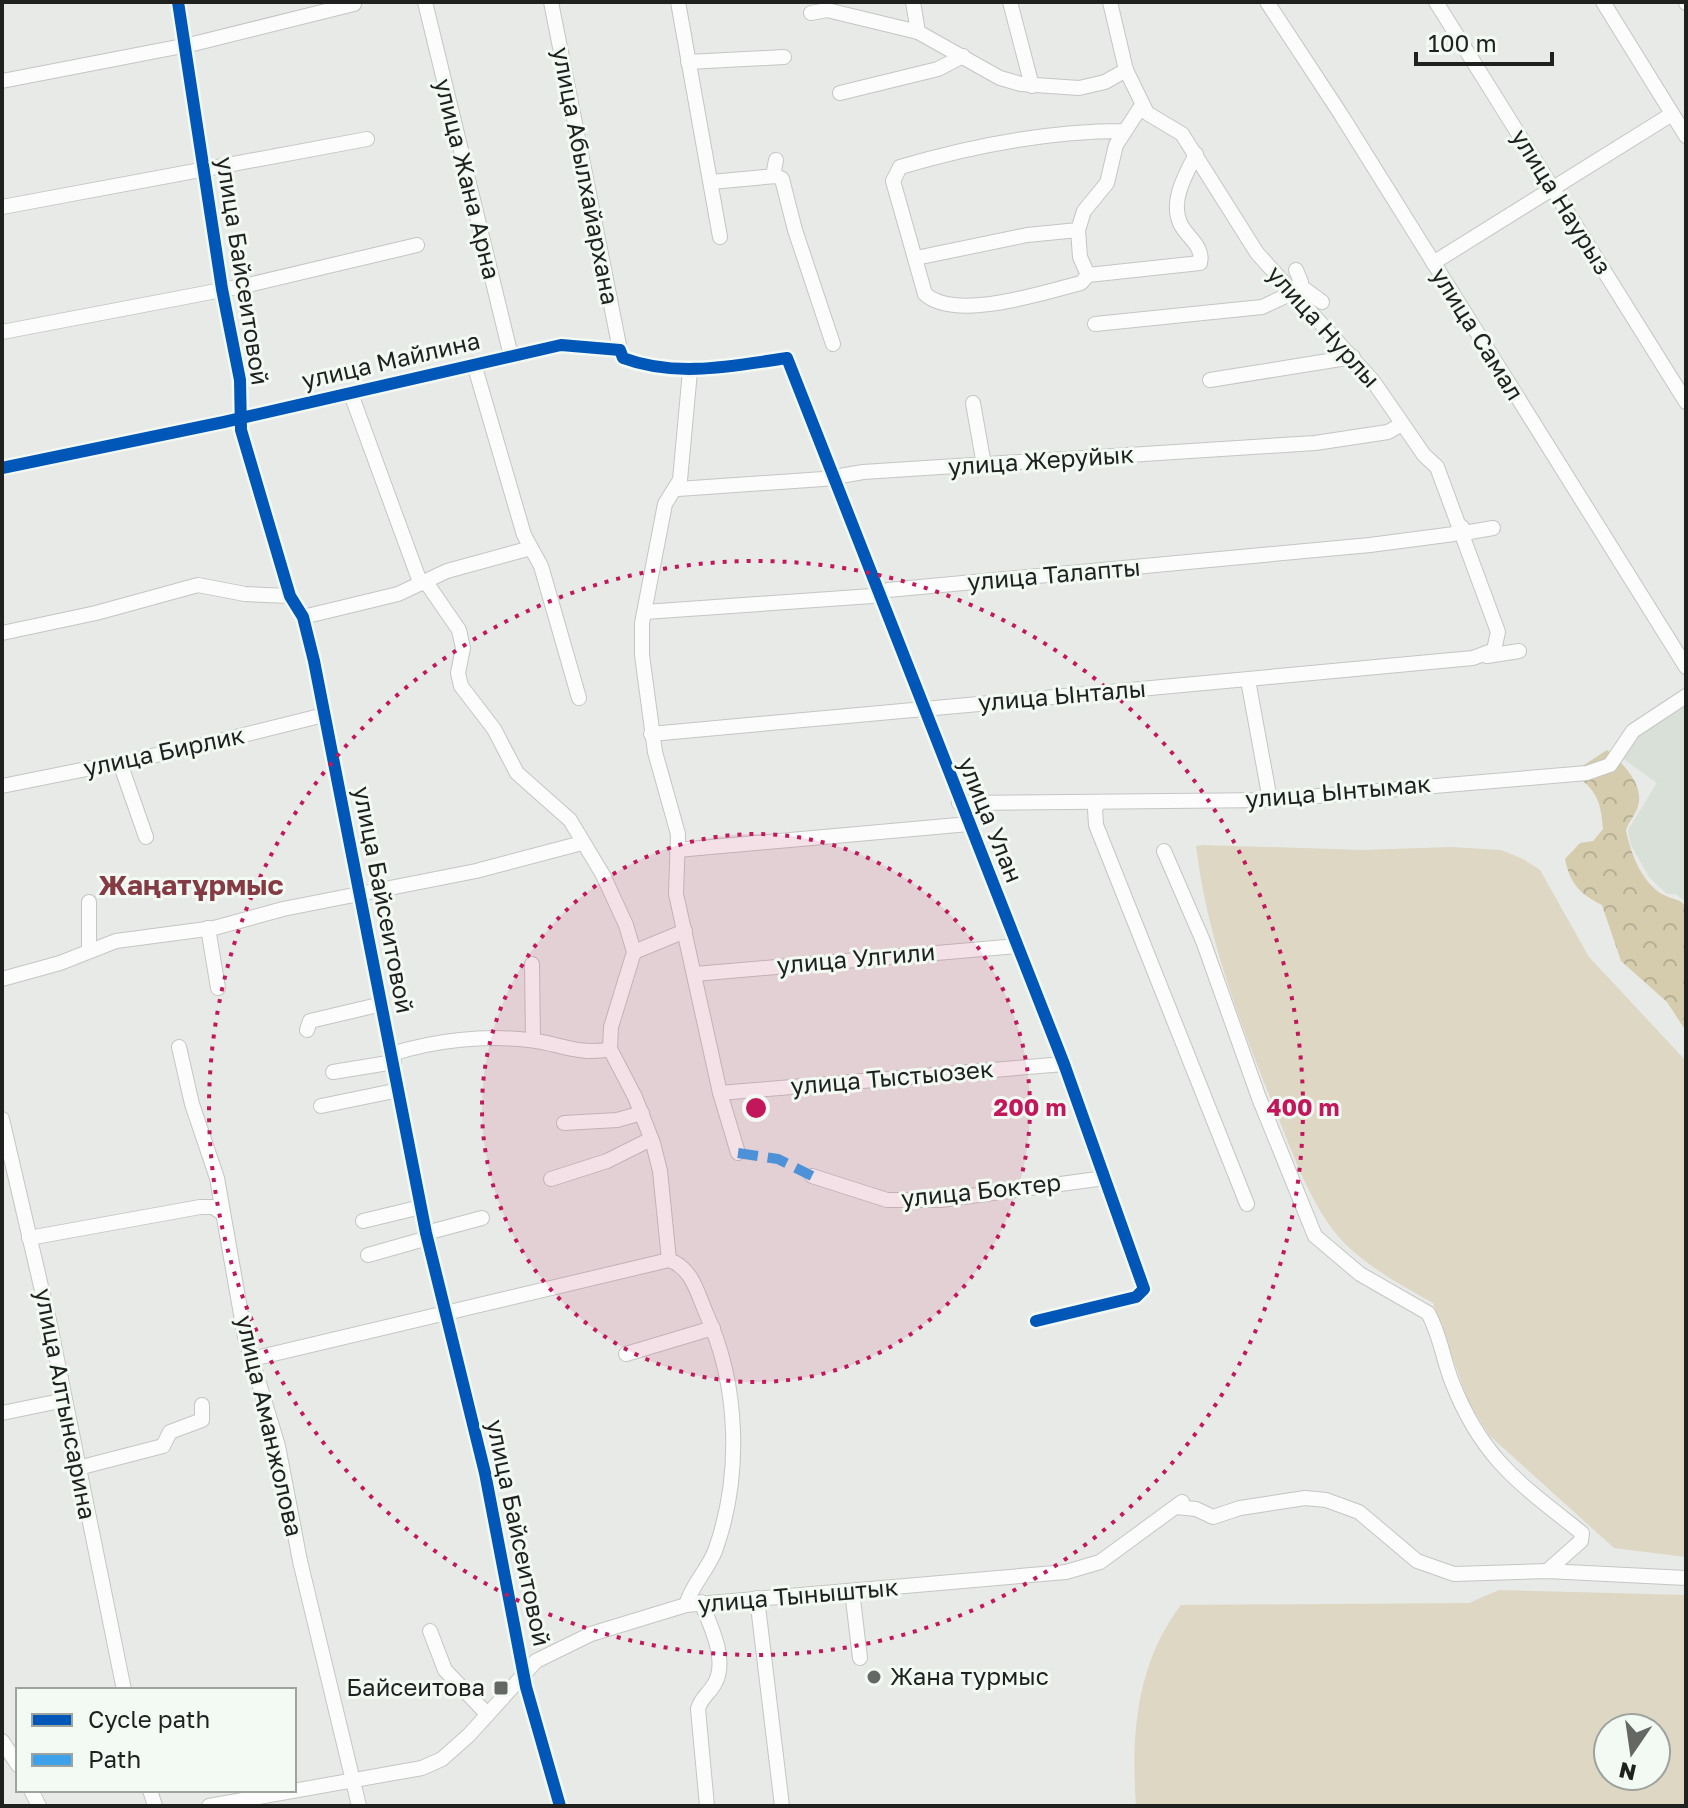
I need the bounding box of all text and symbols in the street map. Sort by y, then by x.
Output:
scale bar [1416,16,1552,66]
text: 100 m [1428,28,1497,57]
street label: улица Абылхайархана [547,44,626,307]
street label: улица Жана Арна [429,75,507,282]
street label: улица Наурыз [1506,123,1619,279]
street label: улица Байсеитовой [211,155,276,387]
street label: улица Нурлы [1262,259,1386,393]
street label: улица Самал [1426,261,1531,405]
street label: улица Майлина [299,325,483,394]
street label: улица Жеруйык [947,439,1135,480]
street label: улица Талапты [966,551,1142,596]
street label: улица Ынталы [977,673,1147,716]
street label: улица Бирлик [81,719,247,782]
street label: улица Улан [953,752,1030,886]
street label: улица Ынтымак [1244,768,1432,813]
street label: улица Байсеитовой [348,784,421,1016]
district label: Жаңатұрмыс [98,868,284,901]
street label: улица Улгили [775,936,936,979]
street label: улица Тыстыозек [789,1053,995,1100]
text: 200 m [994,1092,1066,1121]
text: 400 m [1266,1092,1340,1121]
centre of rings [742,1094,770,1122]
street label: улица Боктер [899,1167,1062,1212]
street label: улица Алтынсарина [30,1286,103,1522]
street label: улица Аманжолова [231,1312,310,1539]
street label: улица Байсеитовой [481,1417,558,1649]
street label: улица Тыныштык [696,1571,900,1618]
place label: Жана турмыс [890,1661,1049,1690]
marker: Жана турмыс [865,1668,883,1686]
place label: Байсеитова [346,1672,485,1701]
marker: Байсеитова [492,1679,510,1697]
legend [16,1688,296,1792]
text: Cycle path [88,1704,210,1733]
north arrow [1592,1712,1672,1792]
text: Path [88,1744,141,1773]
text: N [1616,1757,1639,1787]

